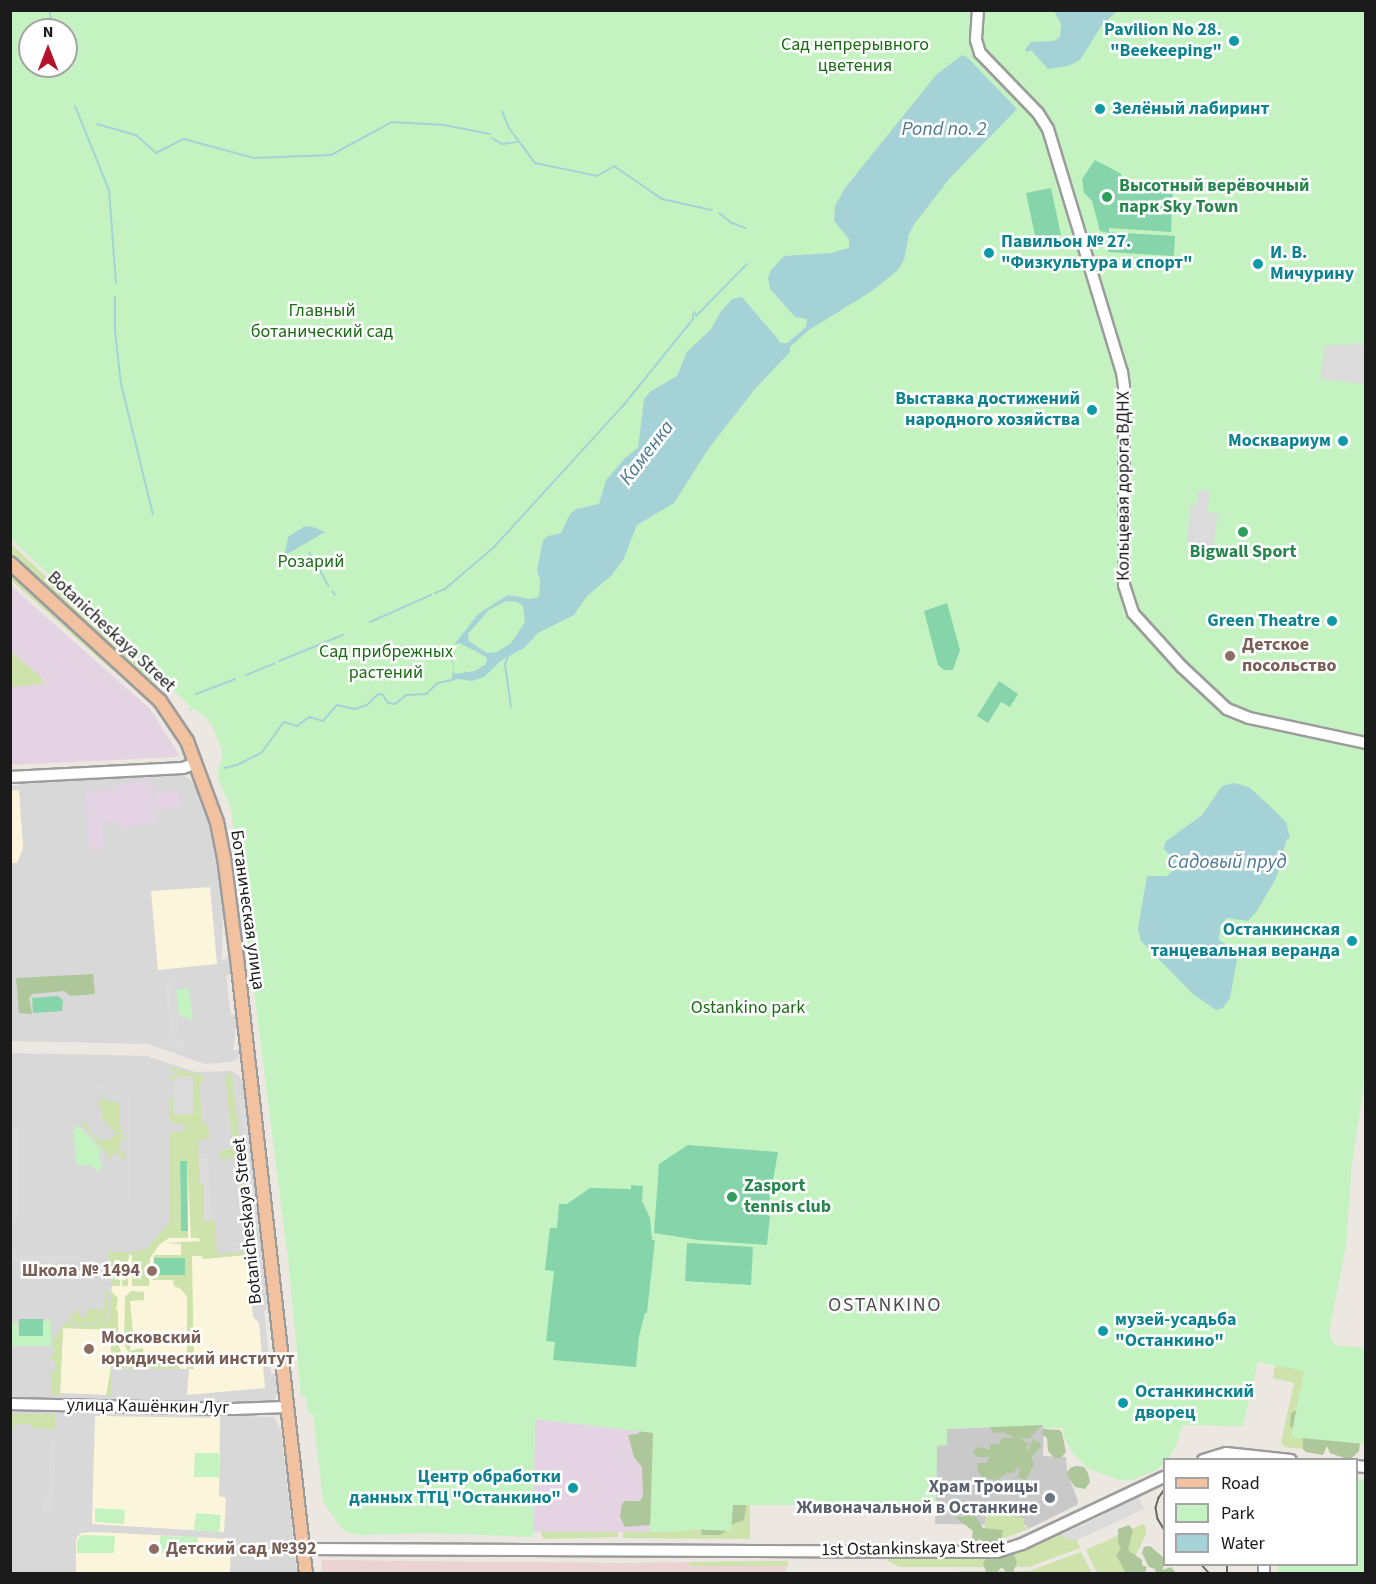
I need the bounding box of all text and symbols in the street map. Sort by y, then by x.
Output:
north arrow [18,18,78,78]
place label: Pavilion No 28. "Beekeeping" [1104,20,1222,63]
text: N [43,21,53,43]
marker: Pavilion No 28. "Beekeeping" [1227,34,1241,48]
park label: Сад непрерывного цветения [781,35,929,78]
place label: Зелёный лабиринт [1112,98,1269,120]
marker: Зелёный лабиринт [1093,102,1107,116]
water label: Pond no. 2 [901,117,987,141]
place label: Высотный верёвочный парк Sky Town [1119,176,1309,219]
marker: Высотный верёвочный парк Sky Town [1100,190,1114,204]
place label: Павильон № 27. "Физкультура и спорт" [1001,232,1193,274]
place label: И. В. Мичурину [1270,243,1354,286]
marker: Павильон № 27. "Физкультура и спорт" [982,246,996,260]
marker: И. В. Мичурину [1251,257,1265,271]
park label: Главный ботанический сад [251,301,393,344]
place label: Выставка достижений народного хозяйства [895,389,1080,432]
street label: Кольцевая дорога ВДНХ [1113,391,1135,581]
marker: Выставка достижений народного хозяйства [1085,403,1099,417]
water label: Каменка [614,416,680,490]
place label: Москвариум [1228,430,1331,452]
marker: Москвариум [1336,434,1350,448]
marker: Bigwall Sport [1236,525,1250,539]
place label: Bigwall Sport [1190,541,1296,563]
park label: Розарий [278,551,344,573]
street label: Botanicheskaya Street [43,567,179,697]
place label: Green Theatre [1207,610,1320,632]
marker: Green Theatre [1325,614,1339,628]
place label: Детское посольство [1242,635,1336,678]
park label: Сад прибрежных растений [319,642,453,684]
marker: Детское посольство [1223,649,1237,663]
street label: Ботаническая улица [225,829,269,991]
water label: Садовый пруд [1167,850,1287,874]
place label: Останкинская танцевальная веранда [1150,920,1340,962]
marker: Останкинская танцевальная веранда [1345,934,1359,948]
park label: Ostankino park [691,997,805,1019]
street label: Botanicheskaya Street [229,1137,267,1305]
place label: Zasport tennis club [744,1176,831,1218]
marker: Zasport tennis club [725,1190,739,1204]
place label: Школа № 1494 [22,1260,140,1282]
marker: Школа № 1494 [145,1264,159,1278]
district label: OSTANKINO [828,1293,942,1317]
place label: музей-усадьба "Останкино" [1115,1310,1236,1352]
marker: музей-усадьба "Останкино" [1096,1324,1110,1338]
place label: Московский юридический институт [101,1328,294,1370]
marker: Московский юридический институт [82,1342,96,1356]
place label: Останкинский дворец [1135,1382,1254,1424]
street label: улица Кашёнкин Луг [66,1395,230,1419]
marker: Останкинский дворец [1116,1396,1130,1410]
legend [1163,1458,1358,1566]
place label: Центр обработки данных ТТЦ "Останкино" [349,1467,561,1510]
text: Road [1221,1471,1260,1496]
place label: Храм Троицы Живоначальной в Останкине [797,1477,1038,1520]
marker: Центр обработки данных ТТЦ "Останкино" [566,1481,580,1495]
marker: Храм Троицы Живоначальной в Останкине [1043,1491,1057,1505]
text: Park [1221,1501,1255,1526]
text: Water [1221,1531,1265,1556]
street label: 1st Ostankinskaya Street [821,1537,1005,1561]
place label: Детский сад №392 [166,1538,317,1560]
marker: Детский сад №392 [147,1542,161,1556]

